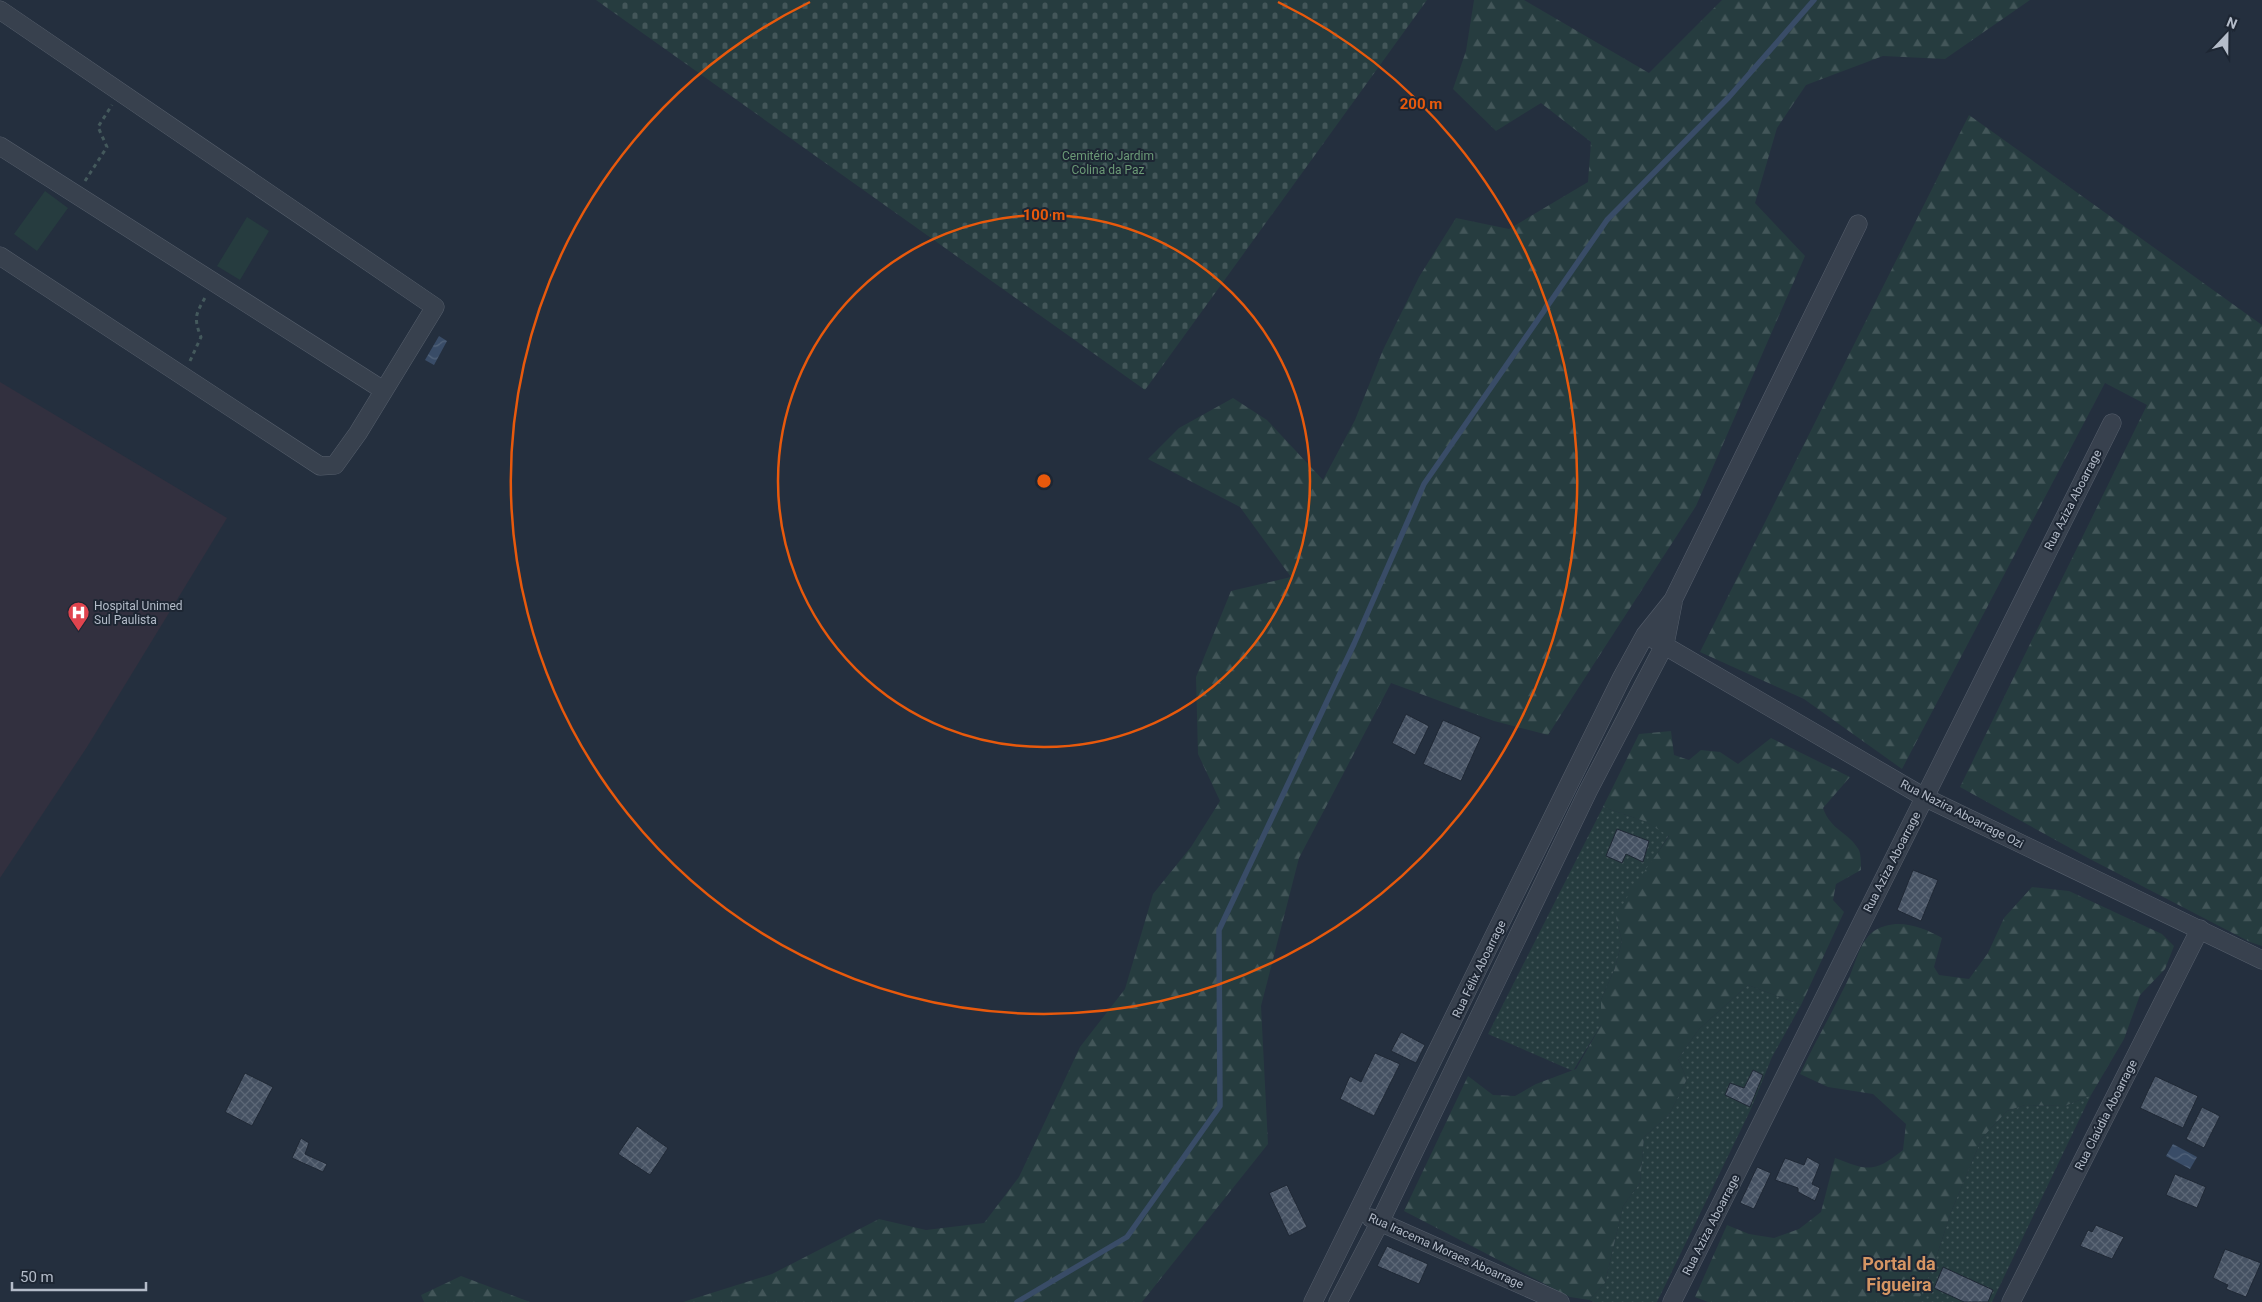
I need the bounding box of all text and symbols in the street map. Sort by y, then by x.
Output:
north arrow [2202,10,2252,60]
text: N [2224,14,2239,32]
text: 200 m [1400,95,1442,113]
park label: Cemitério Jardim Colina da Paz [1062,149,1154,177]
text: 100 m [1023,206,1065,224]
street label: Rua Aziza Aboarrage [2042,447,2104,553]
centre of rings [1035,472,1053,490]
place label: Hospital Unimed Sul Paulista [94,599,183,627]
hospital icon: Hospital Unimed Sul Paulista [66,601,90,632]
street label: Rua Nazira Aboarrage Ozi [1898,777,2026,851]
street label: Rua Aziza Aboarrage [1861,809,1923,915]
street label: Rua Félix Aboarrage [1449,918,1509,1020]
street label: Rua Claúdia Aboarrage [2072,1057,2140,1173]
street label: Rua Aziza Aboarrage [1680,1172,1742,1278]
street label: Rua Iracema Moraes Aboarrage [1366,1210,1526,1292]
district label: Portal da Figueira [1862,1253,1936,1295]
scale bar [12,1260,146,1292]
text: 50 m [20,1268,54,1286]

